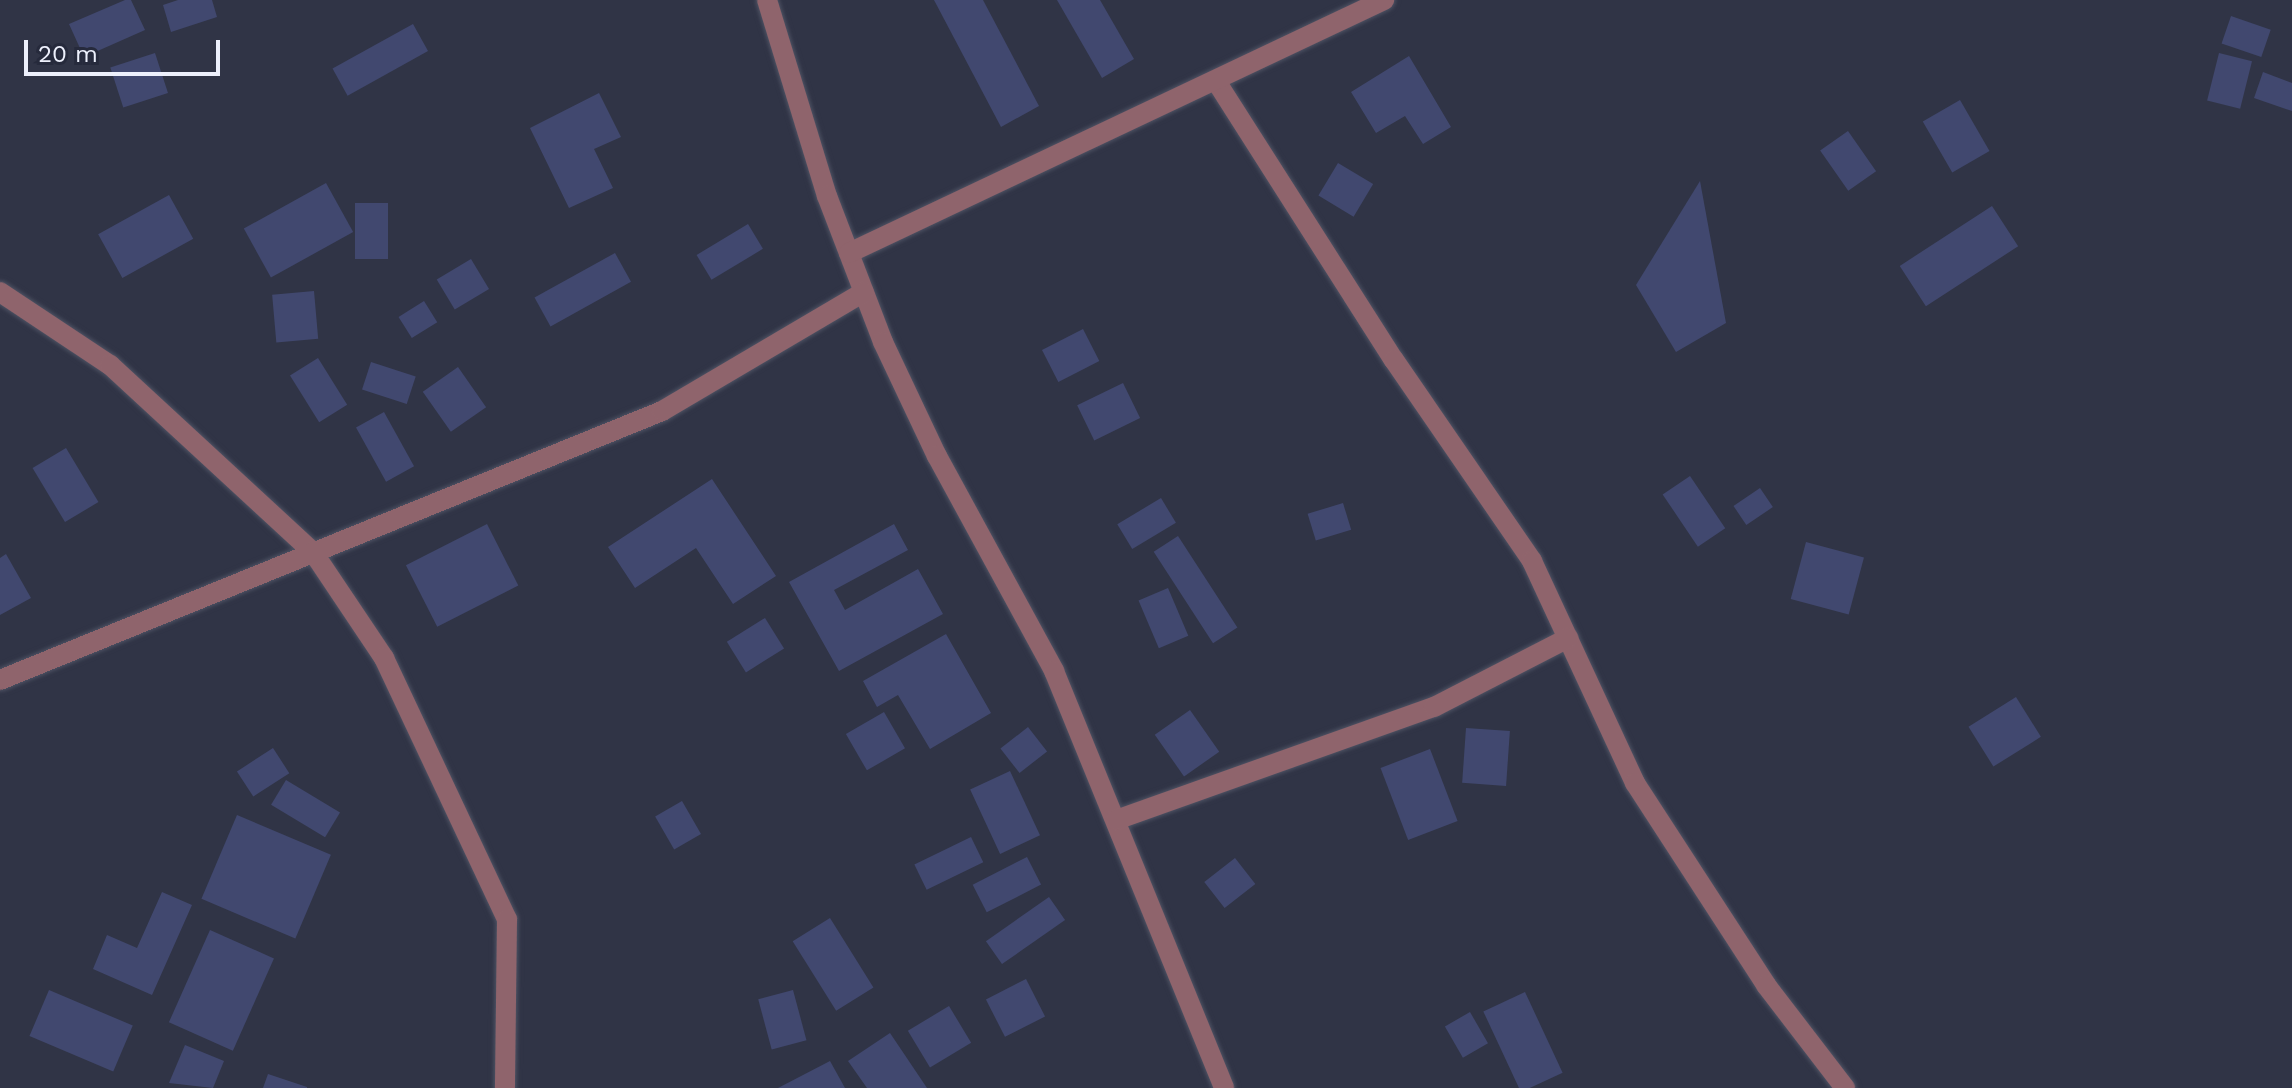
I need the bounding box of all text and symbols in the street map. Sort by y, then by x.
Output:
scale bar [28,24,224,74]
text: 20 m [38,40,98,68]

